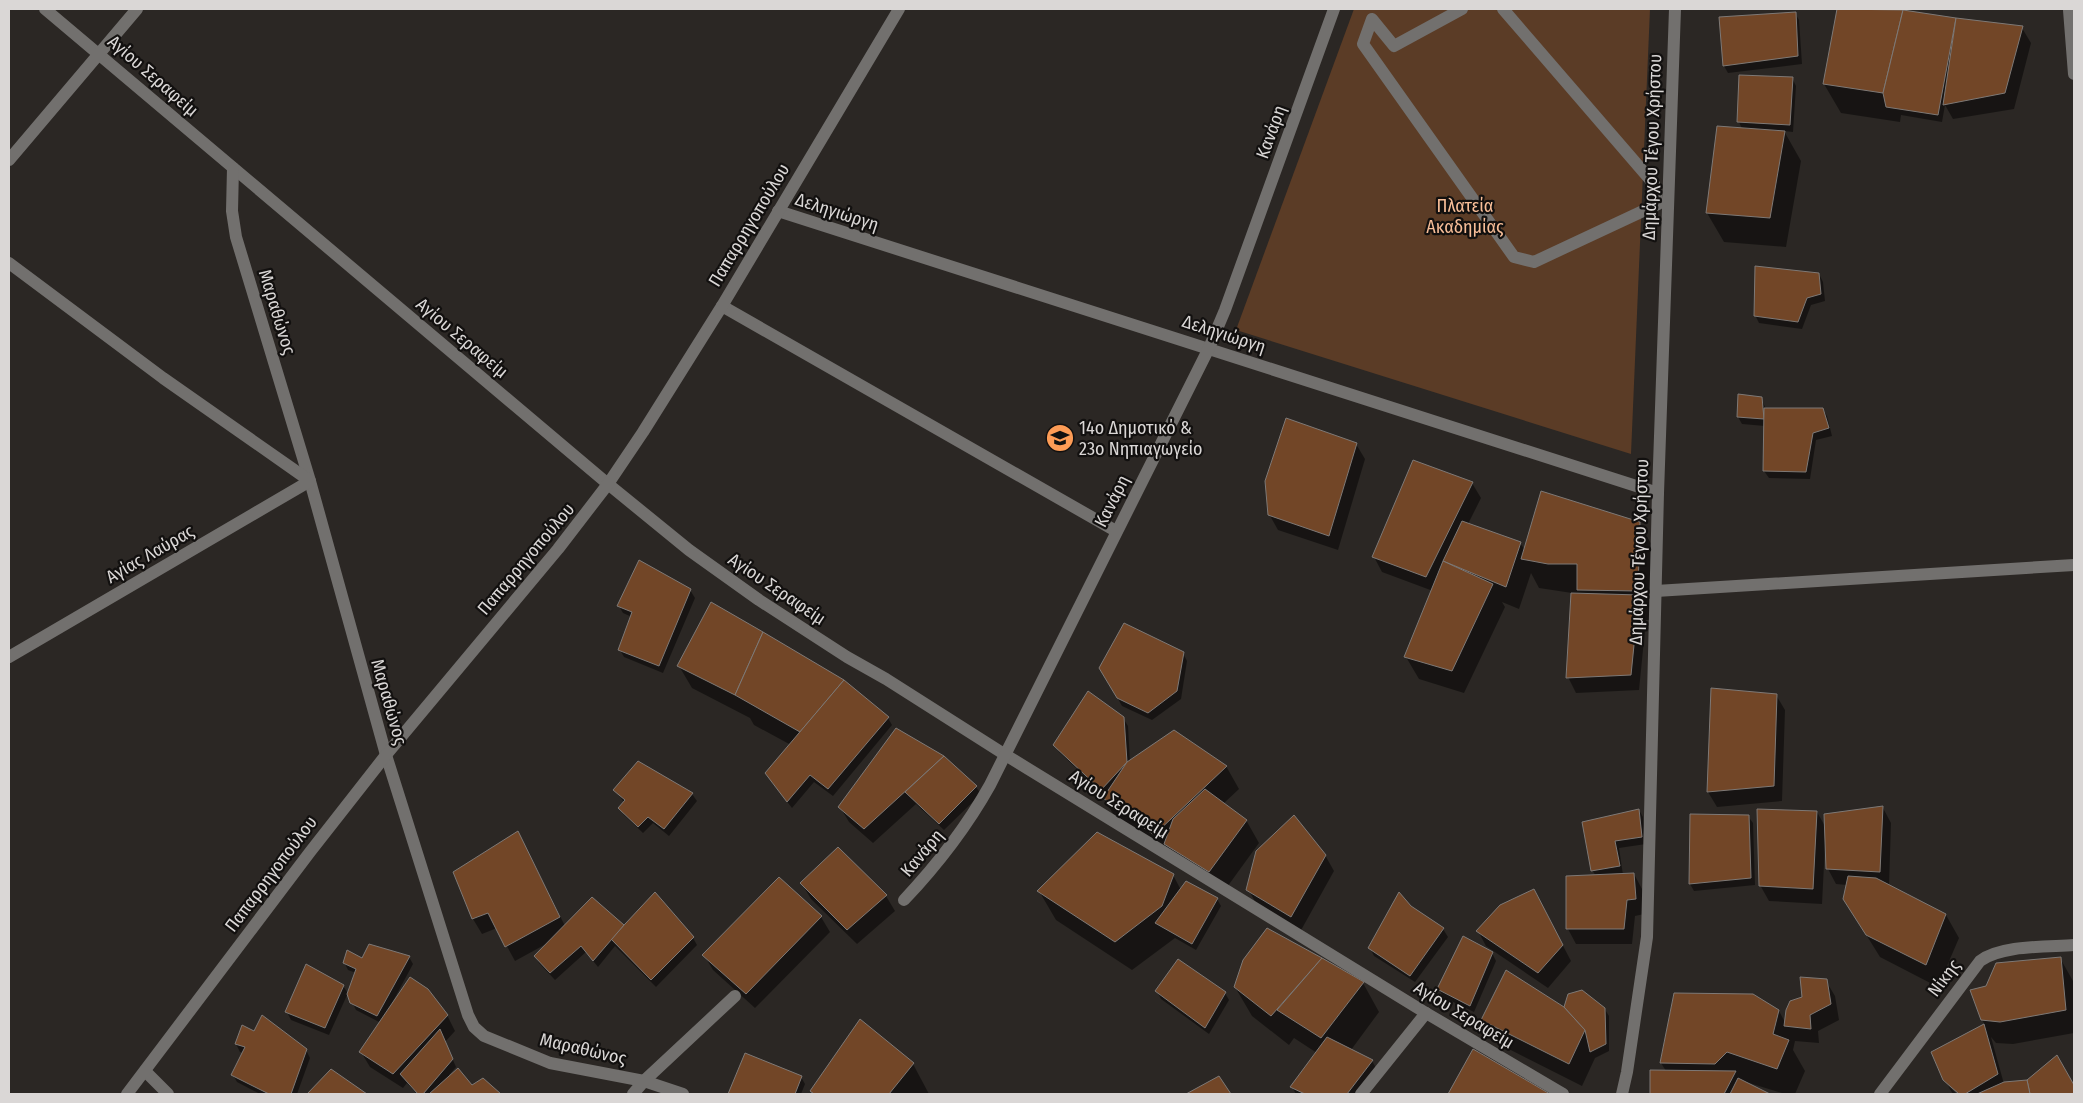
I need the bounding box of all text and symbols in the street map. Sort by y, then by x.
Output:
street label: Αγίου Σεραφείμ [103,31,203,121]
street label: Δημάρχου Τέγου Χρήστου [1638,53,1666,241]
street label: Κανάρη [1251,102,1291,162]
street label: Παπαρρηγοπούλου [704,160,794,290]
street label: Δεληγιώργη [792,188,882,236]
park label: Πλατεία Ακαδημίας [1426,195,1504,238]
street label: Μαραθώνος [254,267,301,358]
street label: Αγίου Σεραφείμ [412,293,512,383]
street label: Δεληγιώργη [1179,310,1269,358]
place label: 14ο Δημοτικό & 23ο Νηπιαγωγείο [1079,417,1203,460]
school or university icon: 14ο Δημοτικό & 23ο Νηπιαγωγείο [1045,423,1075,453]
street label: Δημάρχου Τέγου Χρήστου [1625,458,1653,646]
street label: Κανάρη [1090,471,1134,531]
street label: Παπαρρηγοπούλου [473,498,579,620]
street label: Αγίας Λαύρας [102,520,198,588]
street label: Αγίου Σεραφείμ [724,548,830,630]
street label: Μαραθώνος [366,657,412,748]
street label: Αγίου Σεραφείμ [1065,765,1173,843]
street label: Παπαρρηγοπούλου [220,812,322,936]
street label: Κανάρη [896,825,948,881]
street label: Νίκης [1923,955,1965,1001]
street label: Αγίου Σεραφείμ [1410,976,1518,1054]
street label: Μαραθώνος [538,1028,629,1070]

